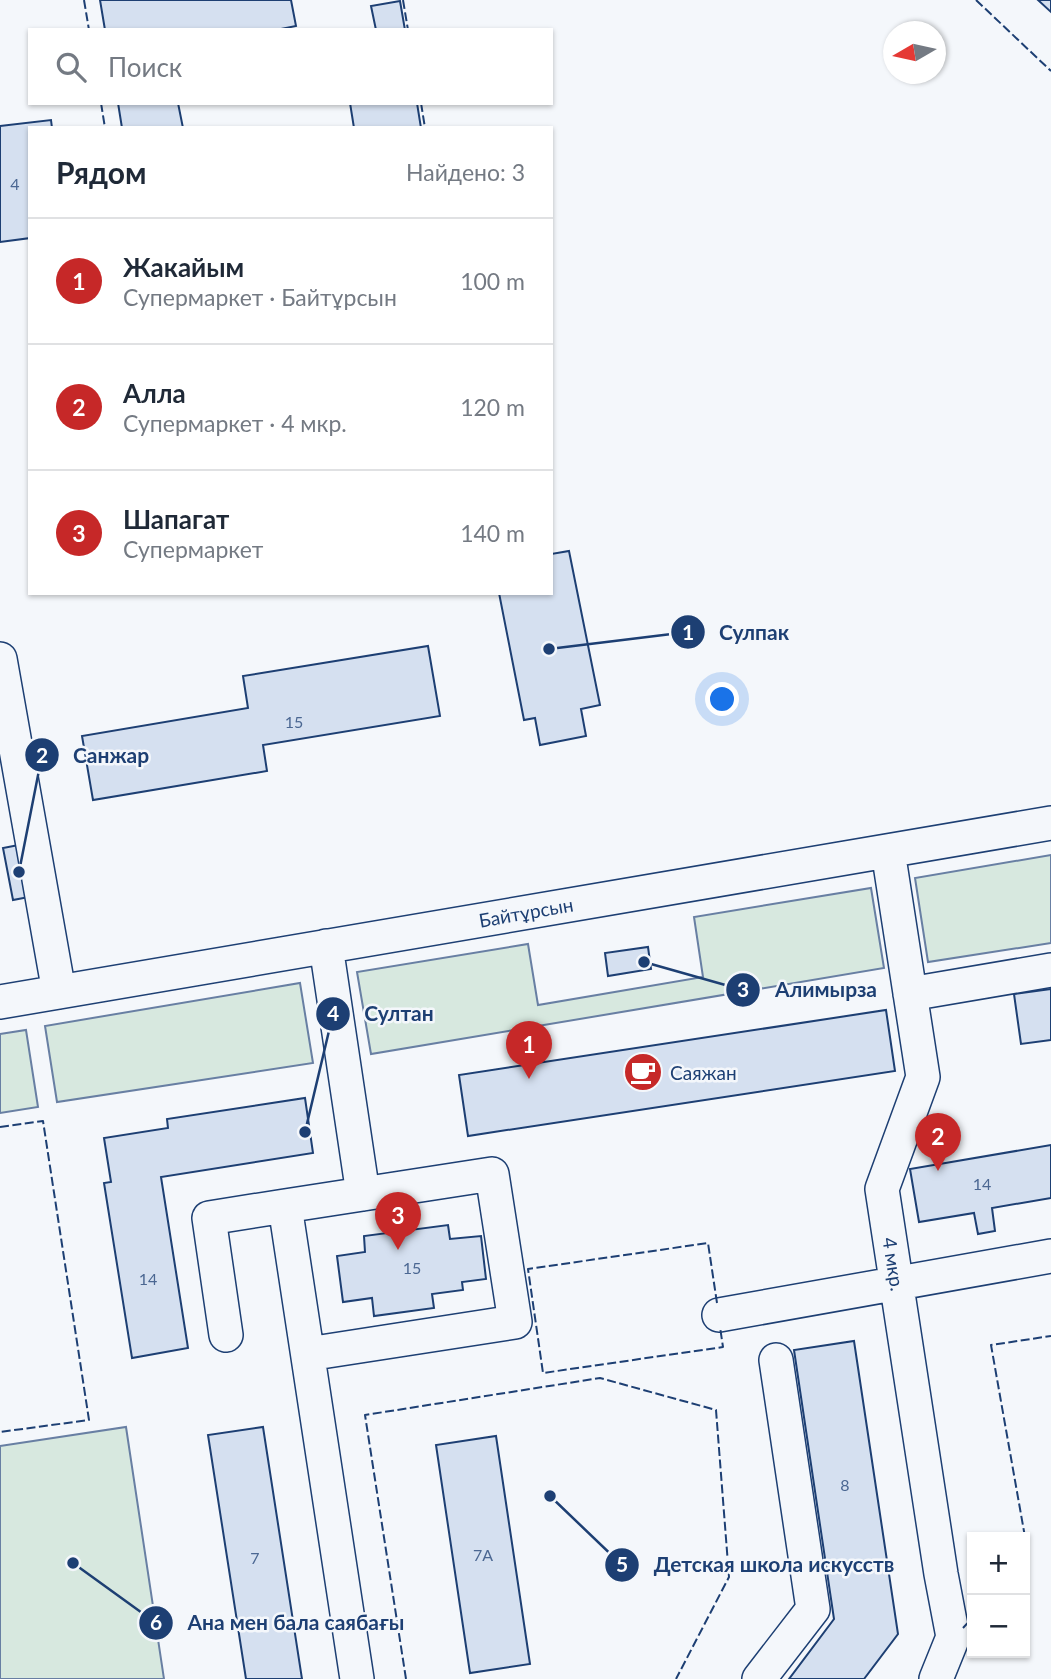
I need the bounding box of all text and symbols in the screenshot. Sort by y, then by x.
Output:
north arrow [883,21,946,84]
search box [28,28,553,105]
icon: search [52,48,90,86]
text: Поиск [108,51,182,83]
text: Рядом [56,154,146,190]
text: Найдено: 3 [406,158,525,186]
house number: 4 [10,174,20,193]
text: Жакайым [123,251,244,283]
text: 1 [72,267,86,295]
text: 100 m [460,267,525,295]
text: Супермаркет · Байтұрсын [123,283,397,311]
text: Алла [123,377,186,409]
text: 2 [72,393,86,421]
text: 120 m [460,393,525,421]
text: Супермаркет · 4 мкр. [123,409,347,437]
text: Шапагат [123,503,229,535]
text: 3 [72,519,86,547]
text: 140 m [460,519,525,547]
text: Супермаркет [123,535,263,563]
callout: Сулпак [670,611,804,653]
text: 1 [682,619,694,644]
text: Сулпак [719,619,790,644]
your location [705,682,739,716]
house number: 15 [285,712,303,731]
callout: Санжар [24,734,164,776]
text: 2 [36,742,48,767]
text: Санжар [73,742,149,767]
street label: Байтұрсын [477,892,575,932]
callout: Алимырза [726,969,891,1011]
text: 3 [737,976,749,1001]
text: Алимырза [774,976,877,1001]
callout: Султан [316,993,448,1035]
text: 4 [327,1000,339,1025]
text: Султан [364,1000,434,1025]
pin: 1 [506,1021,552,1079]
cafe icon: Саяжан [622,1051,664,1093]
place label: Саяжан [670,1061,737,1084]
pin: 2 [915,1113,961,1171]
house number: 14 [973,1174,991,1193]
pin: 3 [375,1192,421,1250]
street label: 4 мкр. [878,1235,910,1293]
house number: 15 [403,1258,421,1277]
house number: 14 [139,1269,157,1288]
house number: 8 [840,1475,850,1494]
map controls [967,1532,1030,1658]
button: + [967,1532,1030,1595]
callout: Детская школа искусств [604,1544,908,1586]
house number: 7А [473,1545,493,1564]
house number: 7 [250,1548,260,1567]
text: 5 [616,1551,628,1576]
text: Детская школа искусств [654,1551,894,1576]
button: − [967,1595,1030,1658]
callout: Ана мен бала саябағы [138,1602,418,1644]
text: 6 [150,1609,162,1634]
text: Ана мен бала саябағы [187,1609,404,1634]

